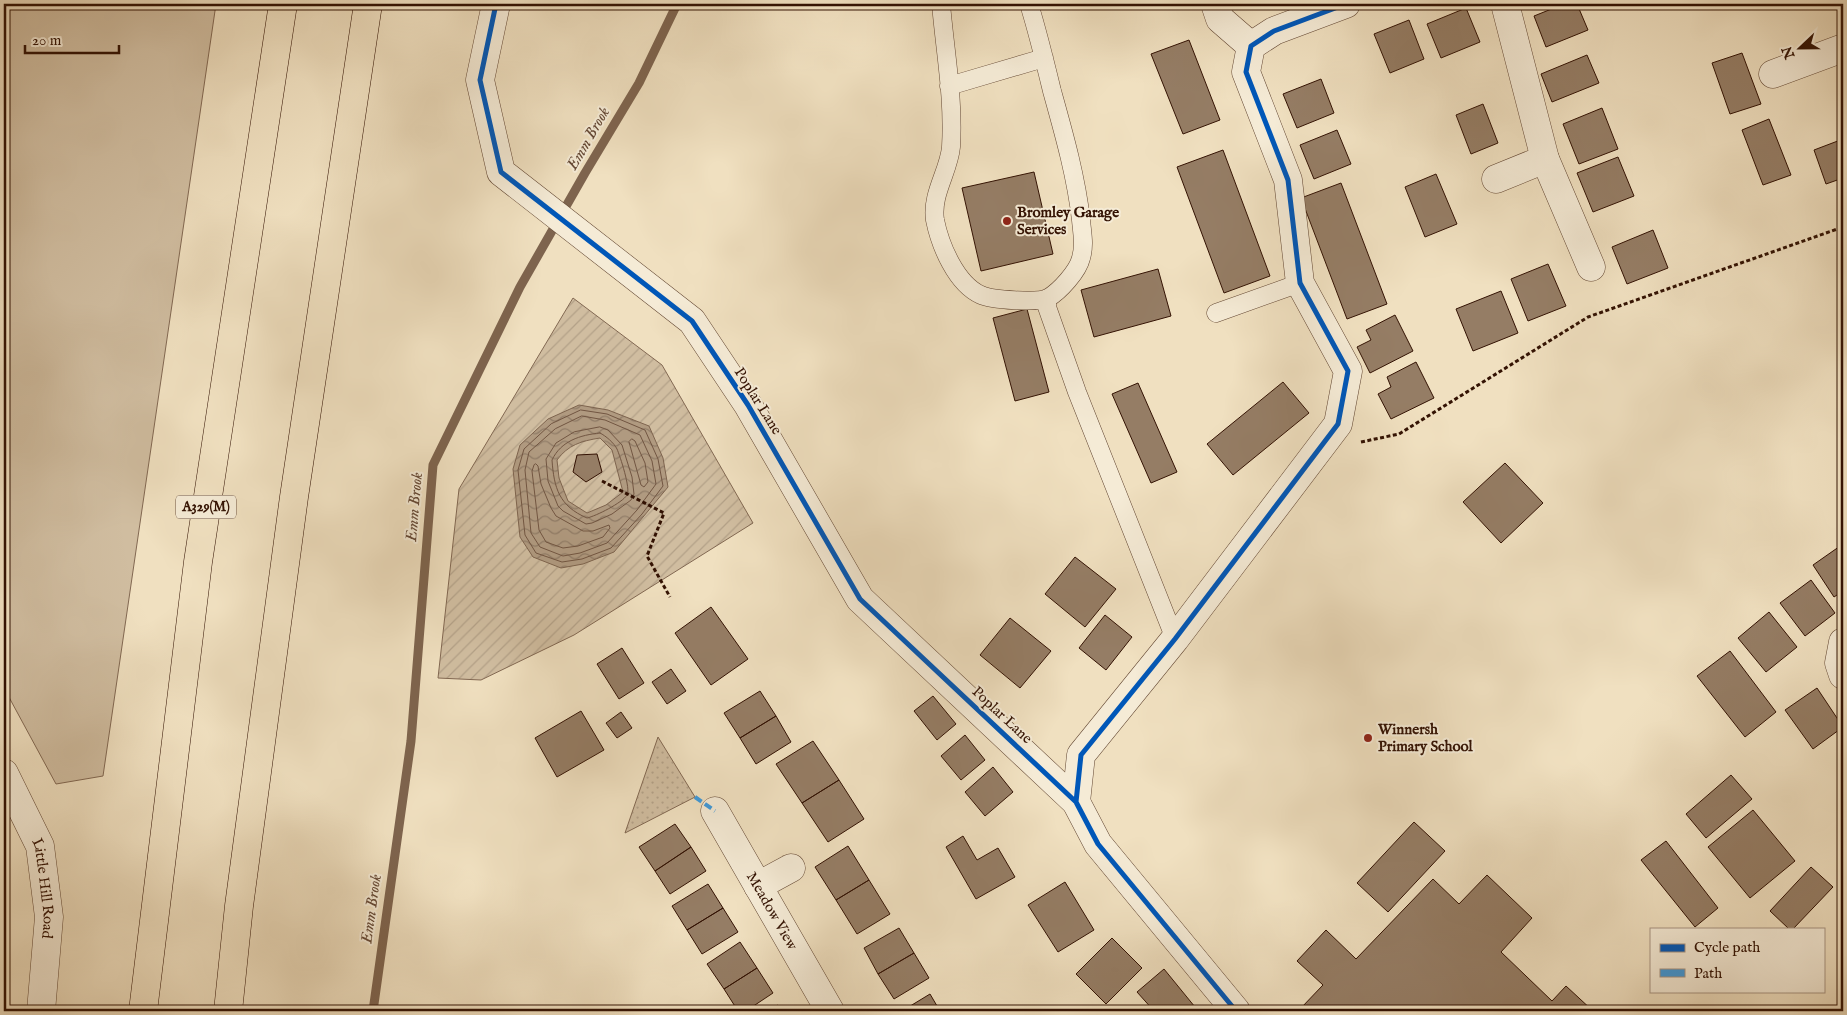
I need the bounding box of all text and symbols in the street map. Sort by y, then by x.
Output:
scale bar [25,22,119,54]
north arrow [1774,22,1824,72]
text: 20 m [32,31,62,50]
text: N [1778,44,1800,62]
water label: Emm Brook [562,103,615,175]
place label: Bromley Garage Services [1017,203,1119,239]
marker: Bromley Garage Services [1001,215,1013,227]
street label: Poplar Lane [730,364,786,438]
water label: Emm Brook [402,471,428,543]
road number: A329(M) [176,496,236,518]
street label: Poplar Lane [968,682,1036,748]
place label: Winnersh Primary School [1377,720,1474,756]
marker: Winnersh Primary School [1362,732,1374,744]
street label: Little Hill Road [28,834,59,941]
street label: Meadow View [742,868,803,954]
water label: Emm Brook [357,873,387,946]
legend [1650,928,1824,992]
text: Cycle path [1694,938,1760,957]
text: Path [1694,964,1722,983]

